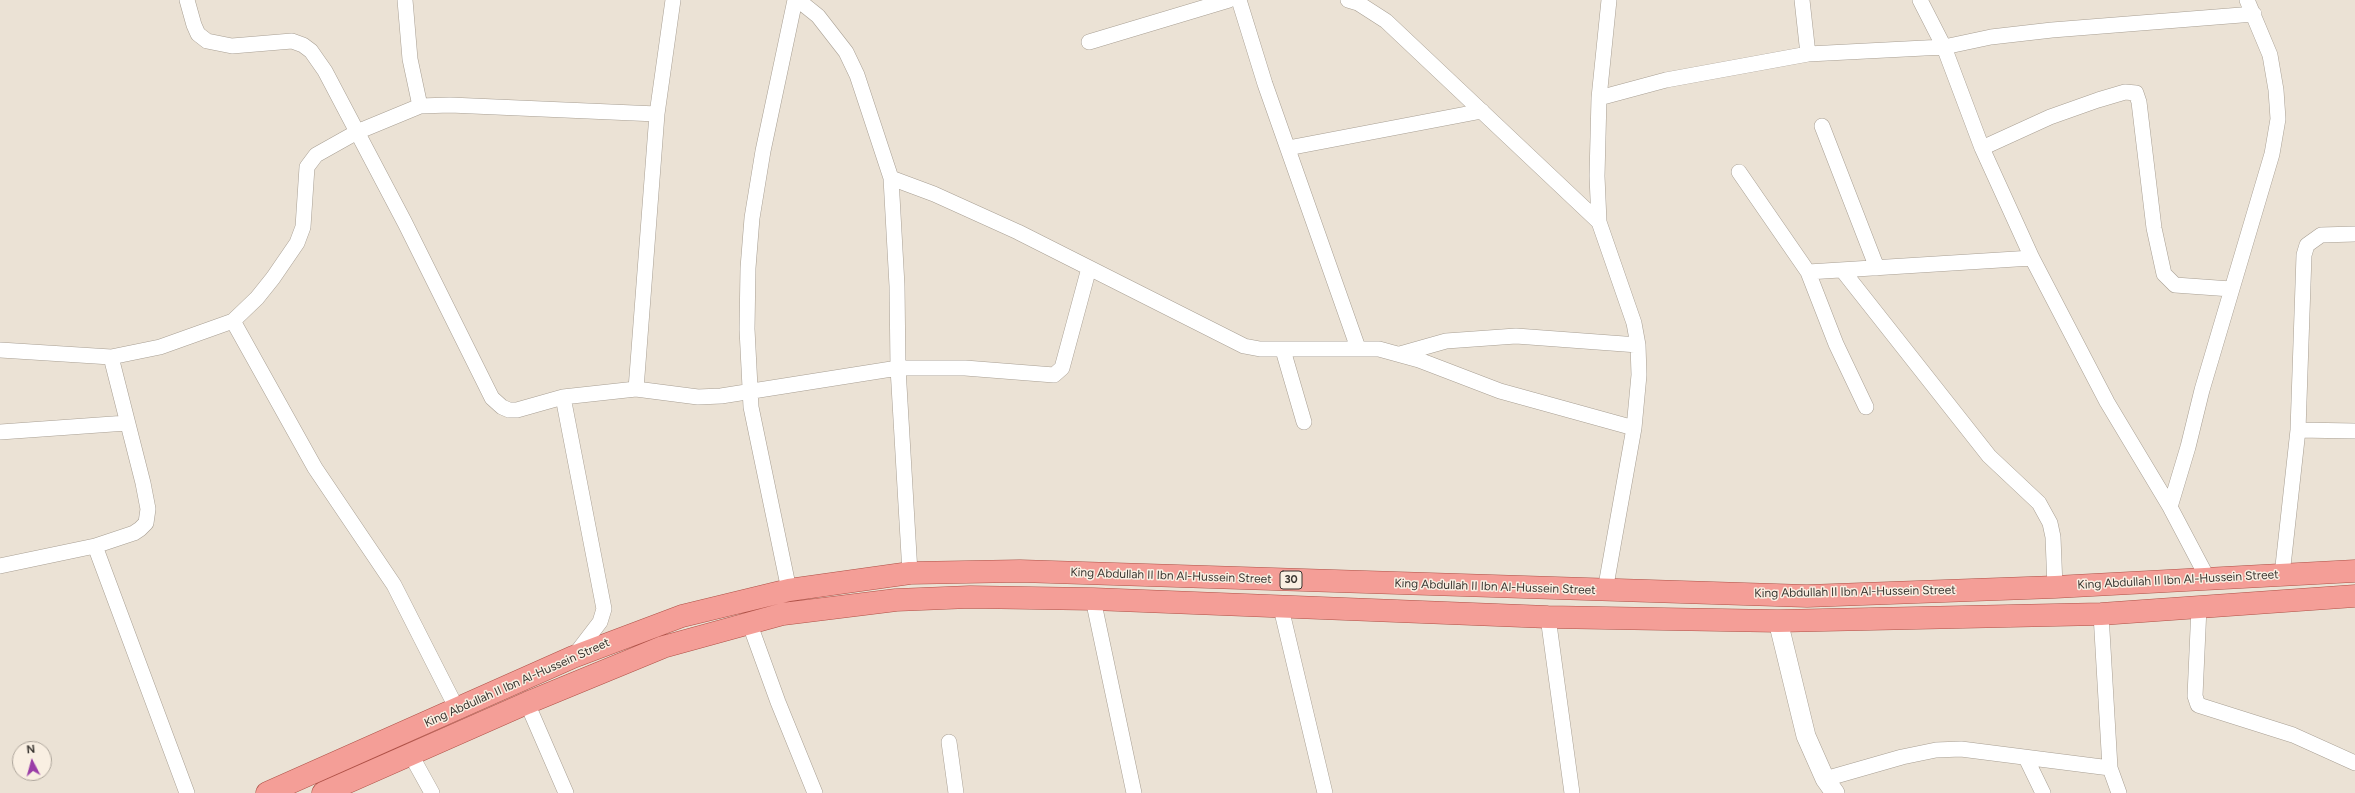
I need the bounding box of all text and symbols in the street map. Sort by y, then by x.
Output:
street label: King Abdullah II Ibn Al-Hussein Street [1070,565,1272,587]
street label: King Abdullah II Ibn Al-Hussein Street [2077,568,2279,592]
road number: 30 [1280,571,1302,589]
street label: King Abdullah II Ibn Al-Hussein Street [1394,576,1596,598]
street label: King Abdullah II Ibn Al-Hussein Street [1754,583,1956,601]
street label: King Abdullah II Ibn Al-Hussein Street [422,635,612,731]
north arrow [12,741,52,781]
text: N [26,743,36,756]

